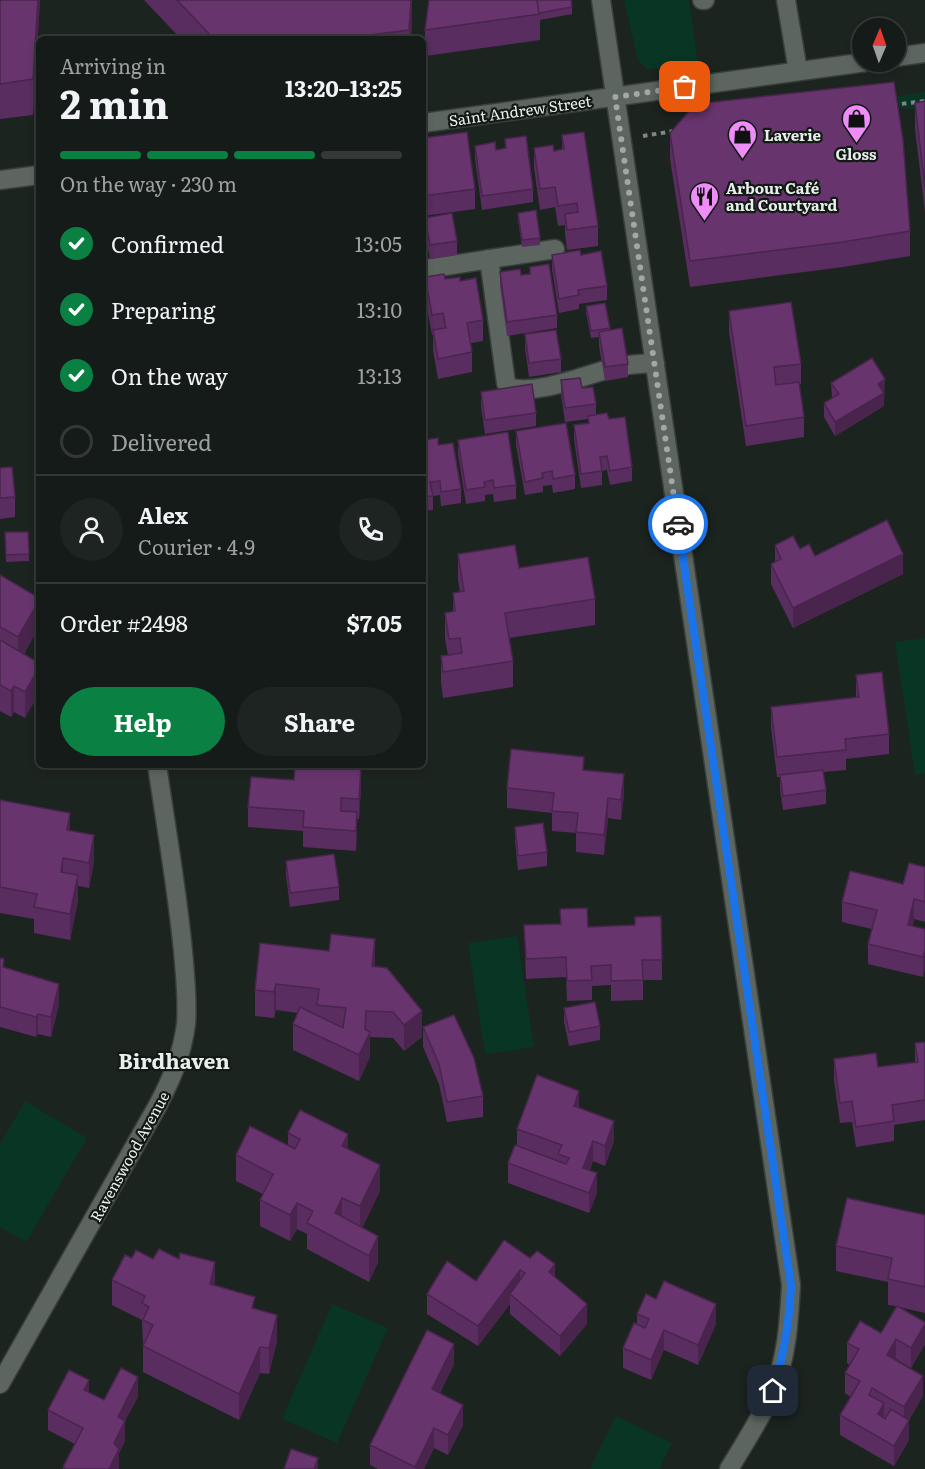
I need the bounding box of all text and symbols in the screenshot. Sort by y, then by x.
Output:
north arrow [852,18,906,72]
map controls [852,18,906,72]
text: Arriving in [60,50,166,80]
pin [659,61,710,112]
icon: bag [668,70,701,103]
text: 13:20–13:25 [285,71,402,104]
text: 2 min [60,73,169,131]
street label: Saint Andrew Street [447,89,593,131]
shop icon: Gloss [840,102,872,144]
shop icon: Laverie [727,118,759,160]
place label: Laverie [764,123,822,146]
place label: Gloss [835,142,877,165]
text: On the way · 230 m [60,168,237,198]
place label: Arbour Café and Courtyard [726,176,838,216]
restaurant icon: Arbour Café and Courtyard [689,180,721,222]
icon: check [60,227,93,260]
text: Confirmed [111,227,224,260]
text: 13:05 [355,228,402,258]
icon: check [60,293,93,326]
text: Preparing [111,293,215,326]
text: 13:10 [357,294,402,324]
icon: check [60,359,93,392]
text: On the way [111,359,228,392]
text: 13:13 [357,360,402,390]
text: Delivered [111,425,212,458]
courier [648,494,708,554]
button: person [60,498,123,561]
text: Alex [138,498,188,531]
button: phone [339,498,402,561]
icon: car [662,508,695,541]
text: Courier · 4.9 [138,531,255,561]
text: Order #2498 [60,606,188,639]
text: $7.05 [347,606,402,639]
button: Help [60,687,225,756]
button: Share [237,687,402,756]
district label: Birdhaven [118,1044,230,1075]
street label: Ravenswood Avenue [84,1086,175,1225]
pin [747,1365,798,1416]
icon: home [756,1374,789,1407]

